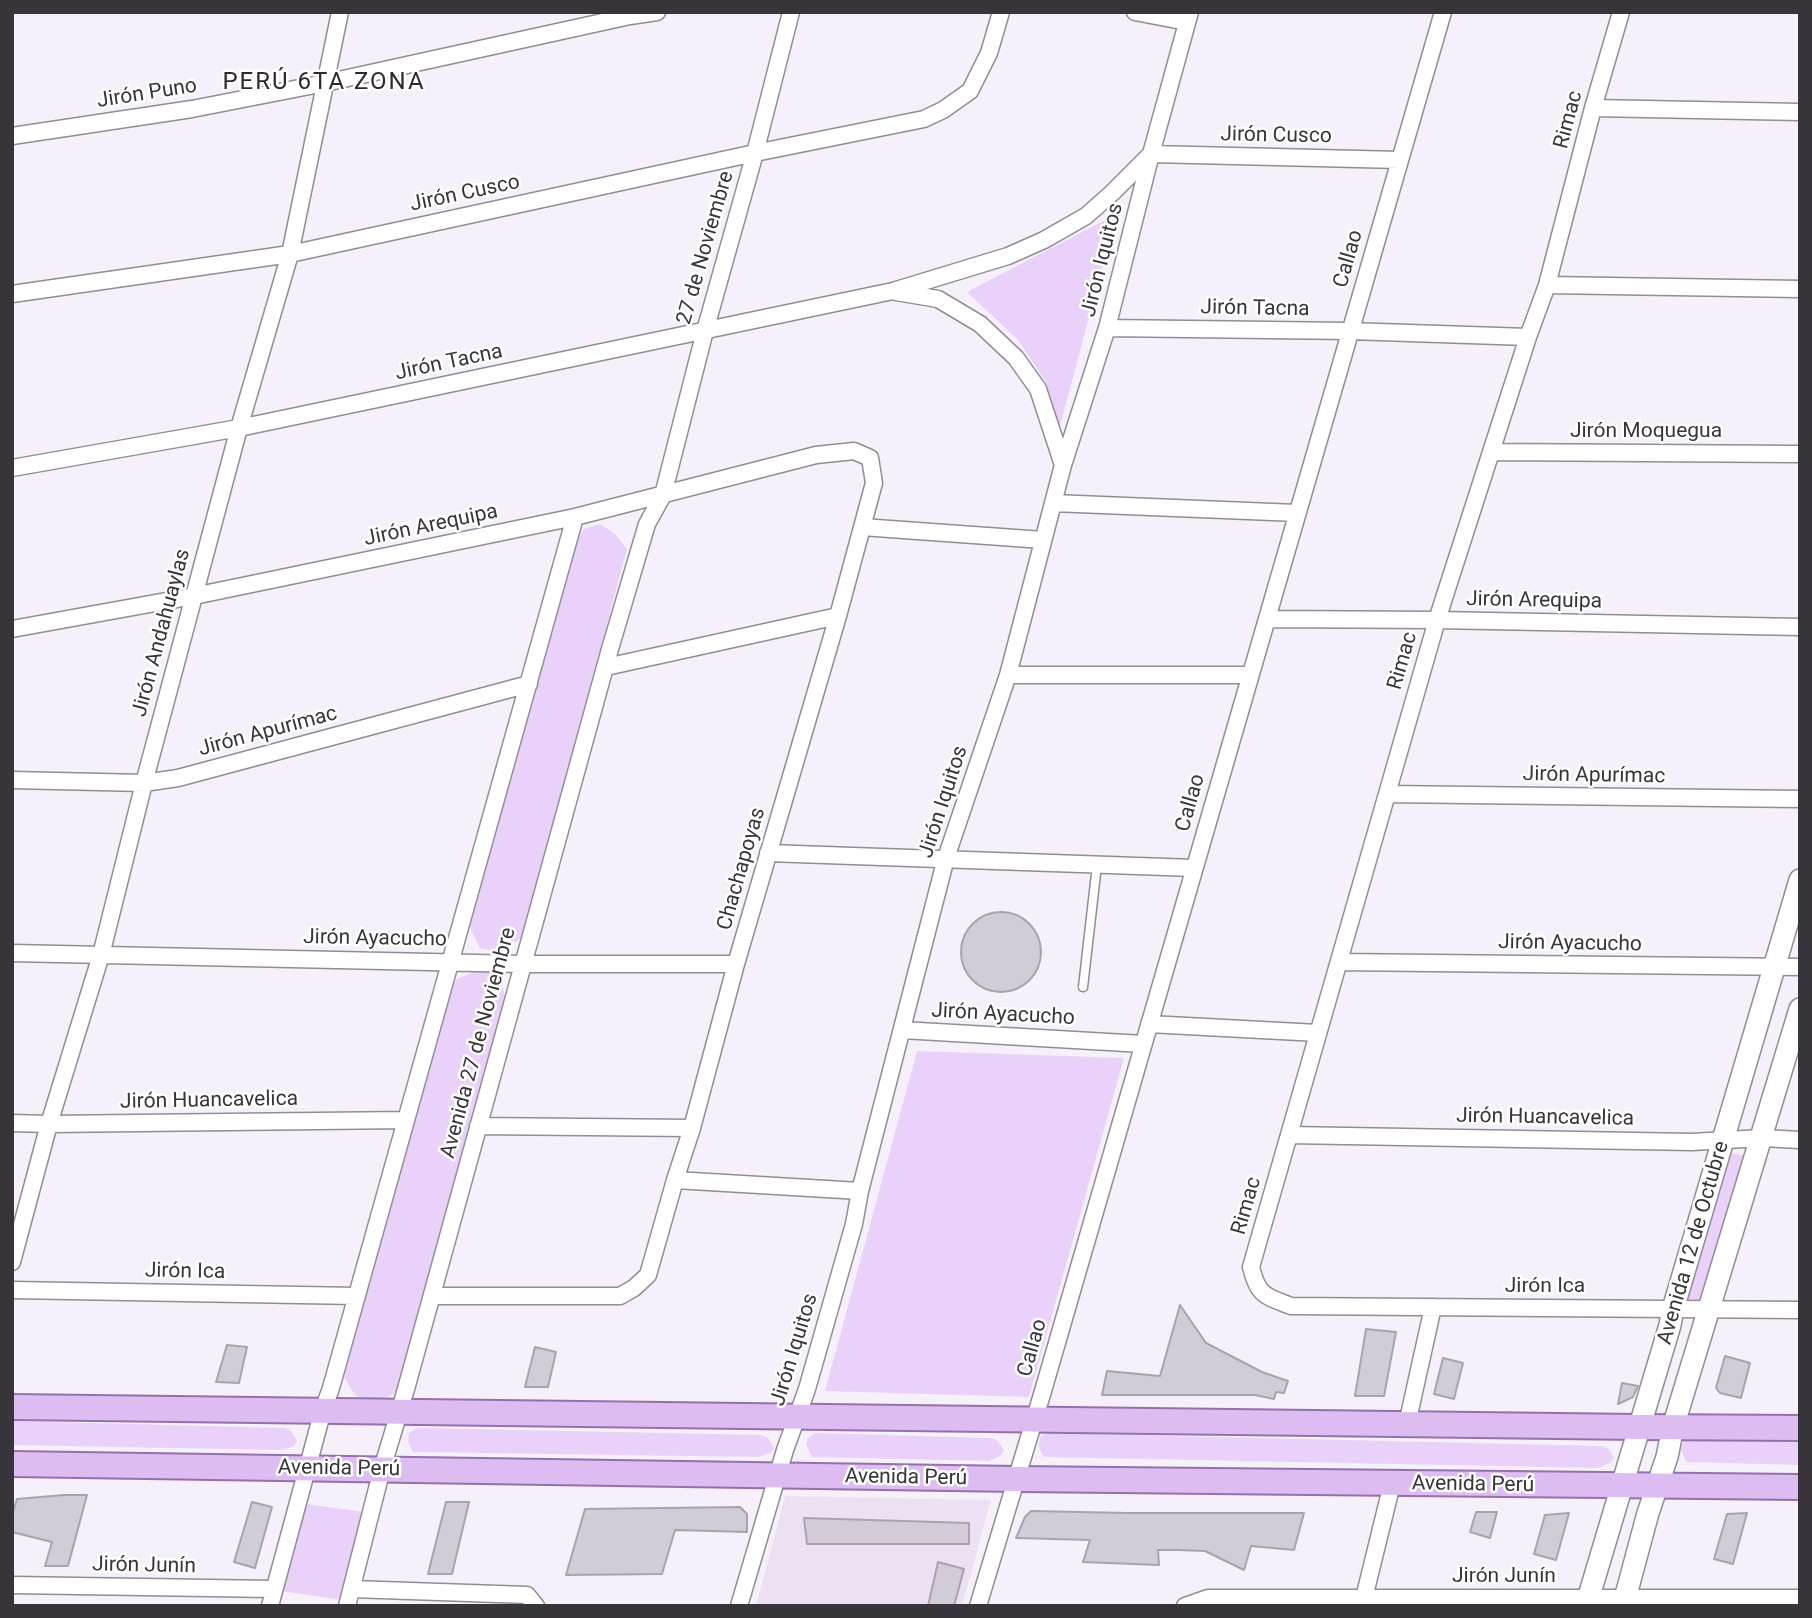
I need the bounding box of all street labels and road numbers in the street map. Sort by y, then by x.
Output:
street label: Jirón Puno [95,74,199,114]
street label: Rimac [1549,88,1589,152]
street label: Jirón Cusco [1220,122,1332,150]
street label: 27 de Noviembre [672,168,740,328]
street label: Jirón Cusco [408,170,522,218]
street label: Jirón Iquitos [1077,201,1129,319]
street label: Callao [1329,227,1369,291]
street label: Jirón Tacna [1200,295,1310,323]
street label: Jirón Tacna [393,339,505,387]
street label: Jirón Moquegua [1570,419,1722,445]
street label: Jirón Arequipa [362,500,500,552]
street label: Jirón Andahuaylas [127,546,197,720]
street label: Jirón Arequipa [1466,587,1602,615]
street label: Rimac [1383,629,1423,693]
street label: Jirón Apurímac [196,701,340,763]
street label: Jirón Iquitos [914,743,974,861]
street label: Jirón Apurímac [1522,762,1666,790]
street label: Callao [1171,771,1211,835]
street label: Chachapoyas [712,805,772,933]
street label: Jirón Ayacucho [303,925,447,953]
street label: Avenida 27 de Noviembre [436,925,522,1161]
street label: Jirón Ayacucho [1498,930,1642,958]
street label: Jirón Ayacucho [930,999,1076,1031]
street label: Jirón Huancavelica [120,1087,298,1115]
street label: Jirón Huancavelica [1456,1104,1634,1132]
street label: Avenida 12 de Octubre [1653,1138,1735,1348]
street label: Rimac [1227,1174,1267,1238]
street label: Jirón Ica [145,1259,225,1285]
street label: Jirón Ica [1505,1274,1585,1300]
street label: Jirón Iquitos [766,1291,824,1409]
street label: Callao [1013,1316,1053,1380]
street label: Avenida Perú [278,1455,400,1483]
street label: Avenida Perú [845,1464,967,1492]
street label: Avenida Perú [1412,1471,1534,1499]
street label: Jirón Junín [92,1552,196,1580]
street label: Jirón Junín [1452,1564,1556,1590]

